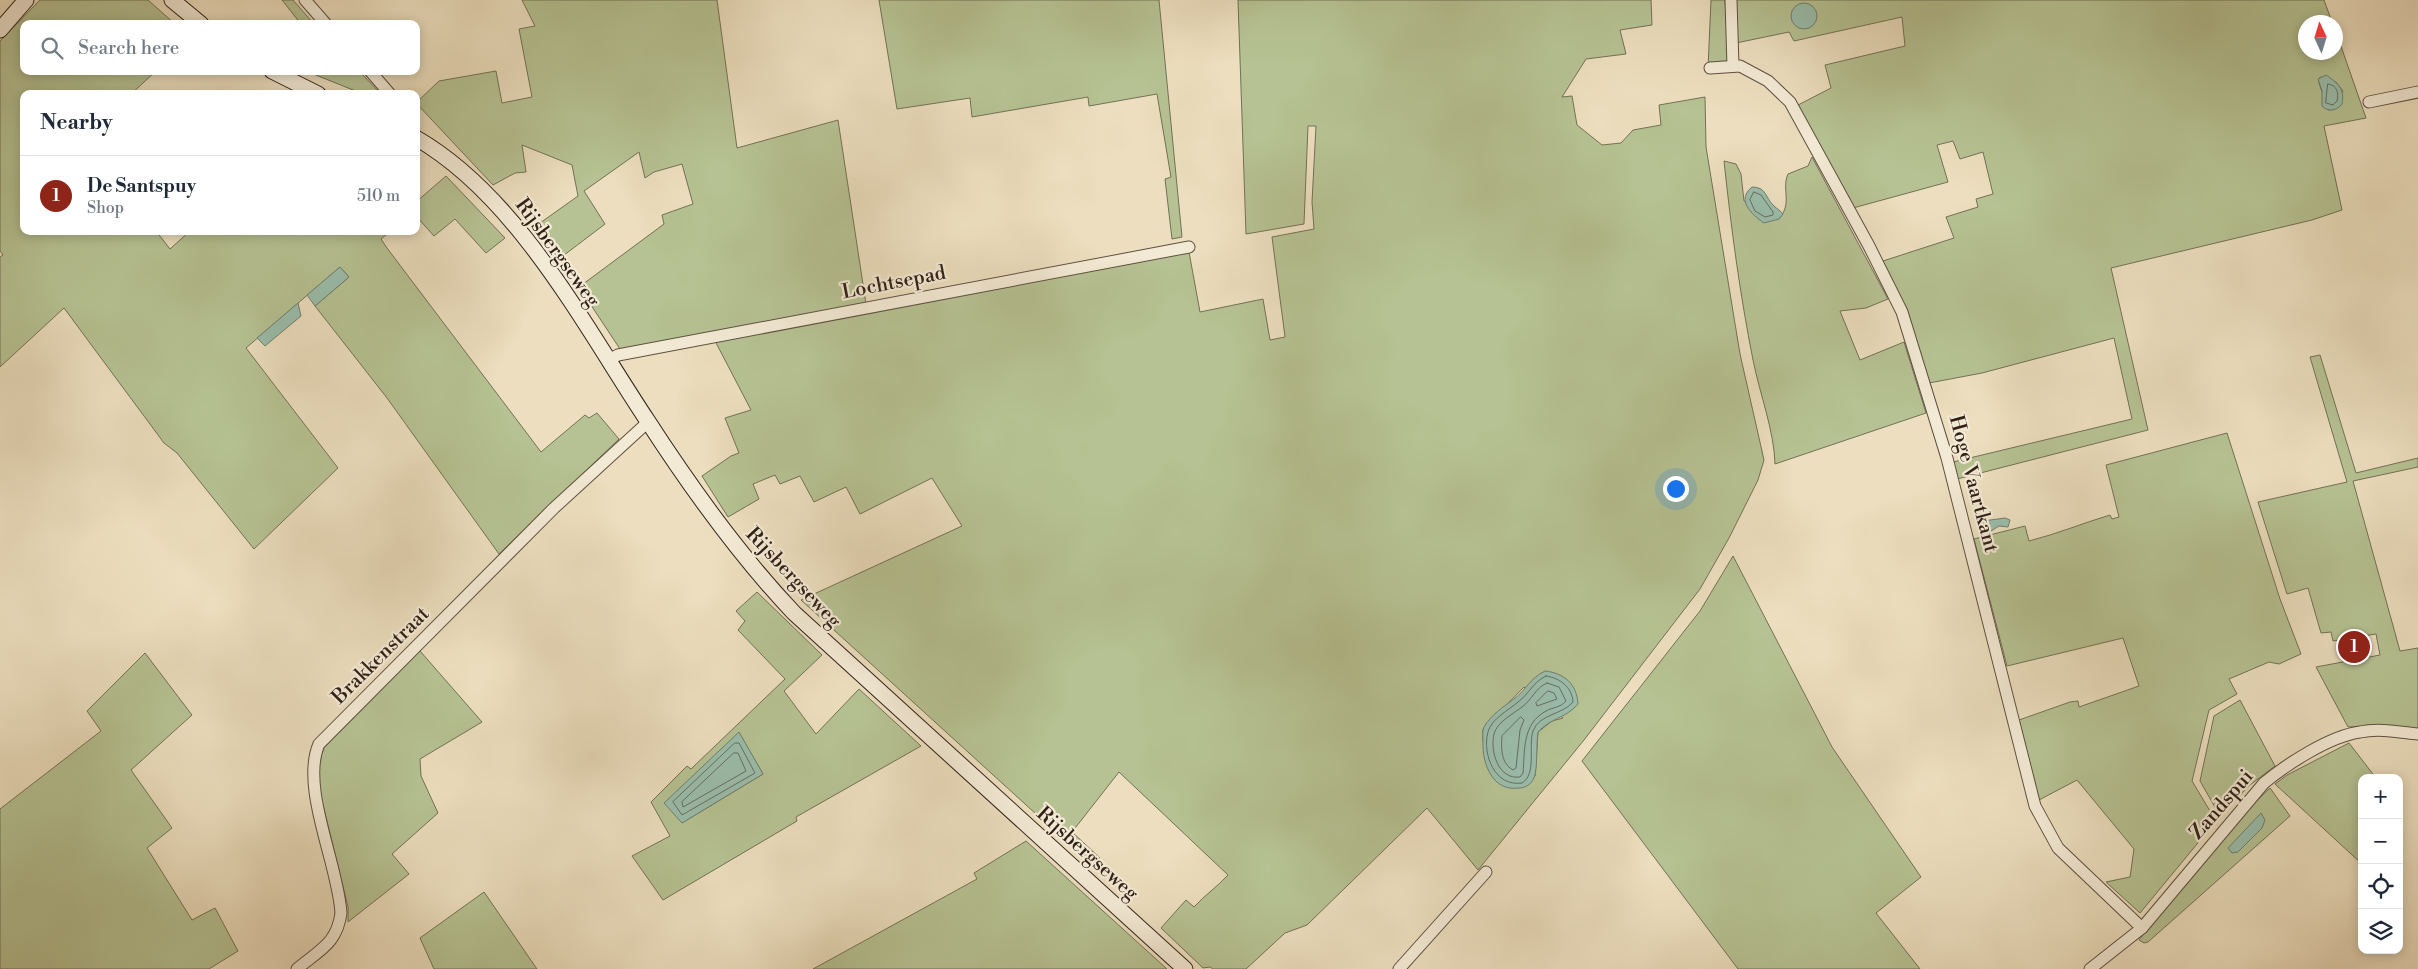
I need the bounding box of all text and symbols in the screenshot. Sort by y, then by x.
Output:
north arrow [2298,15,2343,60]
search box [20,20,420,75]
icon: search [38,34,66,62]
text: Search here [78,36,179,60]
text: Nearby [40,110,113,136]
text: De Santspuy [87,174,196,198]
text: 1 [52,186,60,206]
text: 510 m [357,186,400,206]
street label: Rijsbergseweg [509,194,605,313]
text: Shop [87,198,124,218]
street label: Lochtsepad [840,261,949,305]
street label: Hoge Vaartkant [1943,413,2003,555]
your location [1663,476,1689,502]
street label: Rijsbergseweg [740,522,846,634]
street label: Brakkenstraat [326,602,435,711]
pin: 1 [2338,628,2370,666]
street label: Zandspui [2185,765,2259,845]
map controls [2358,774,2403,954]
button: + [2358,774,2403,819]
street label: Rijsbergseweg [1031,802,1144,907]
button: − [2358,819,2403,864]
button: locate [2358,864,2403,909]
button: layers [2358,909,2403,954]

